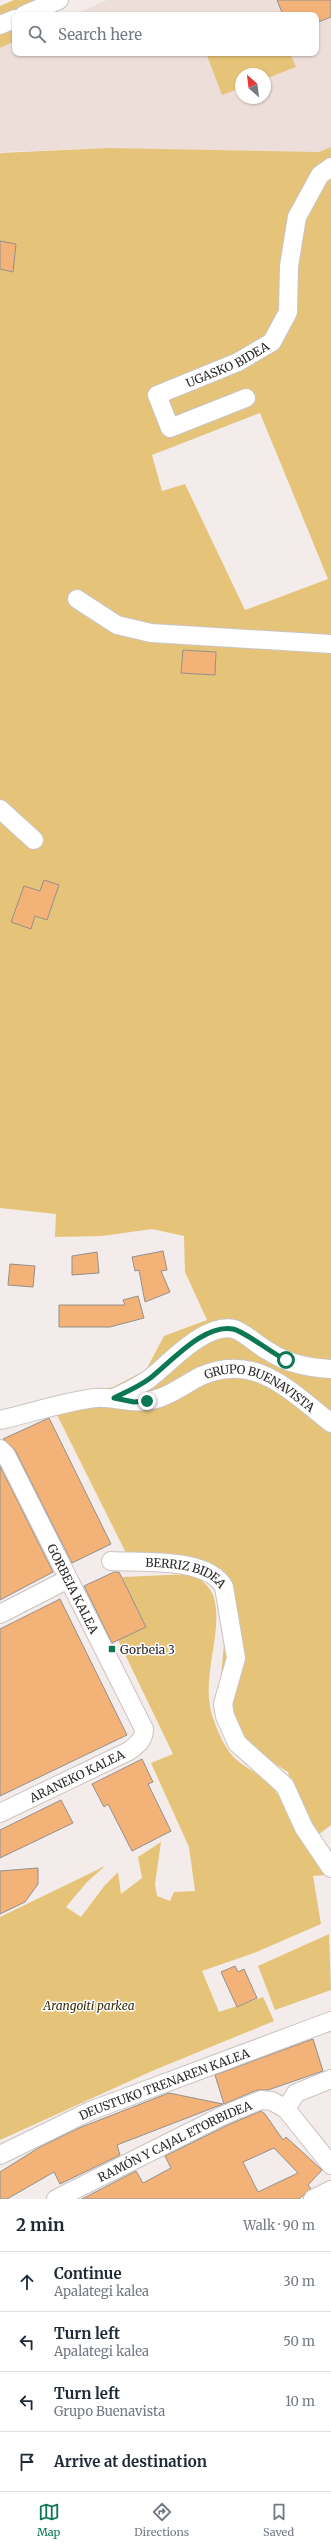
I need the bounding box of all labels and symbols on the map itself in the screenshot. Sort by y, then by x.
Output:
north arrow [235,68,271,104]
street label: UGASKO BIDEA [183,338,272,390]
route start [277,1351,295,1369]
street label: GRUPO BUENAVISTA [202,1361,319,1415]
route end [138,1392,156,1410]
street label: GORBEIA KALEA [44,1541,102,1636]
street label: BERRIZ BIDEA [145,1554,230,1591]
place label: Gorbeia 3 [120,1642,175,1657]
marker: Gorbeia 3 [107,1644,117,1654]
street label: ARANEKO KALEA [26,1746,127,1806]
park label: Arangoiti parkea [42,1998,135,2013]
street label: DEUSTUKO TRENAREN KALEA [76,2045,252,2123]
street label: RAMÓN Y CAJAL ETORBIDEA [95,2097,254,2185]

